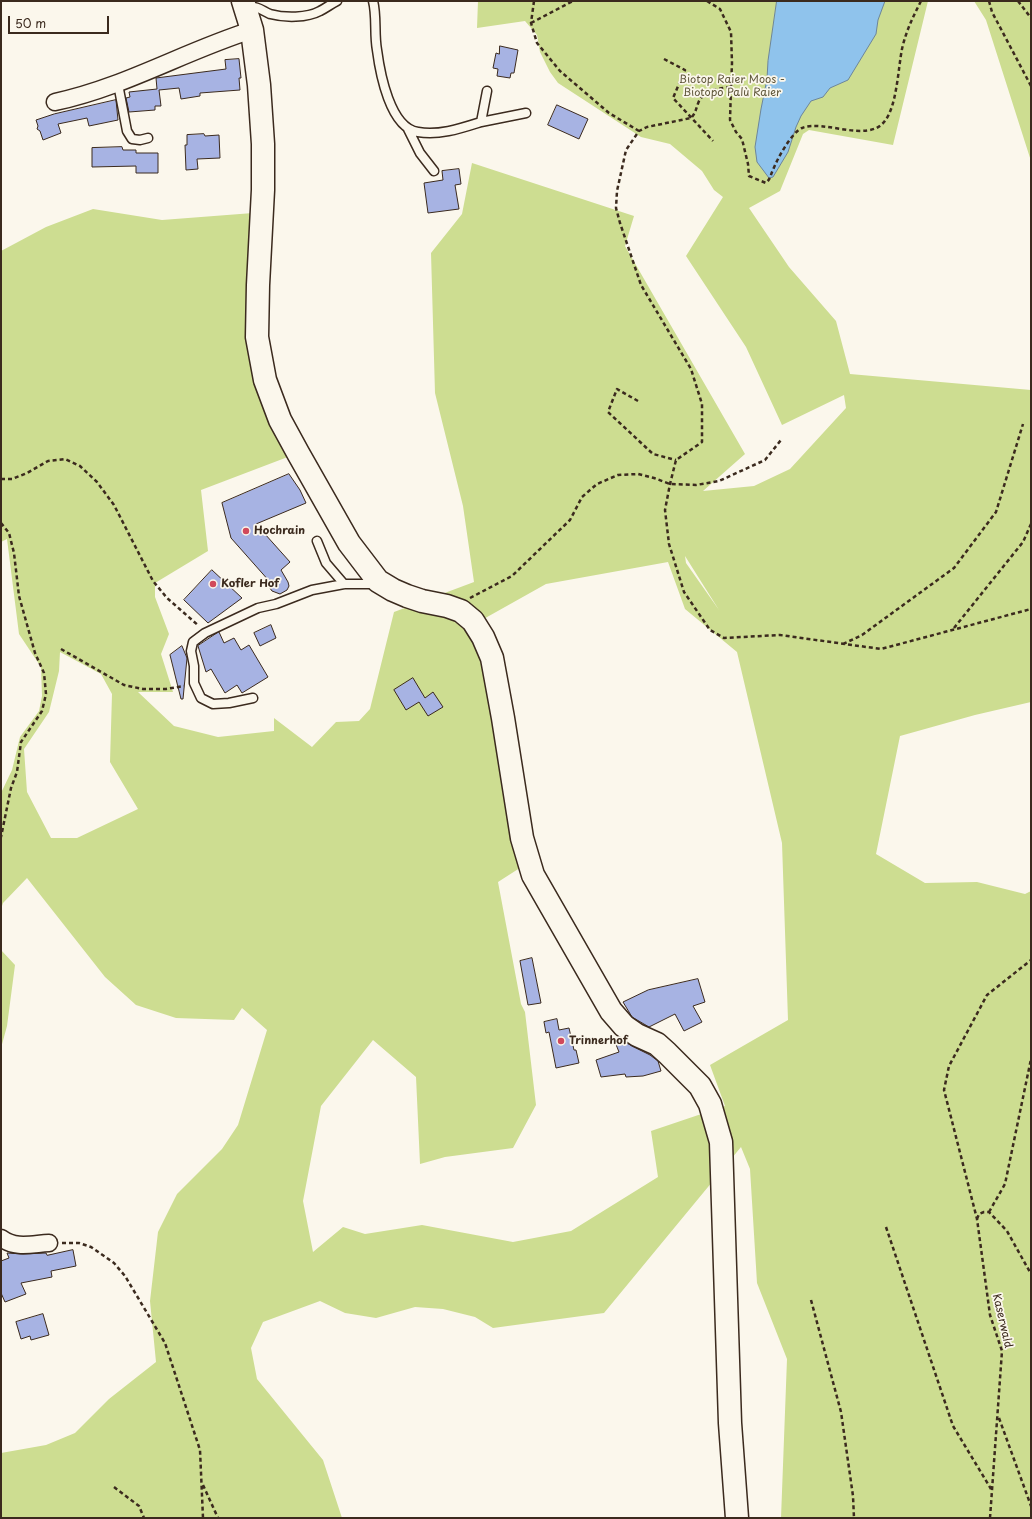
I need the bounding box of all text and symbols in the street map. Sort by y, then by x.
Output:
scale bar [10,8,111,34]
text: 50 m [15,14,46,32]
park label: Biotop Raier Moos - Biotopo Palù Raier [679,73,785,99]
place label: Hochrain [254,524,305,538]
marker: Hochrain [241,526,251,536]
place label: Kofler Hof [221,577,279,591]
marker: Kofler Hof [208,579,218,589]
place label: Trinnerhof [569,1034,628,1048]
marker: Trinnerhof [556,1036,566,1046]
street label: Kaserwald [989,1293,1015,1349]

